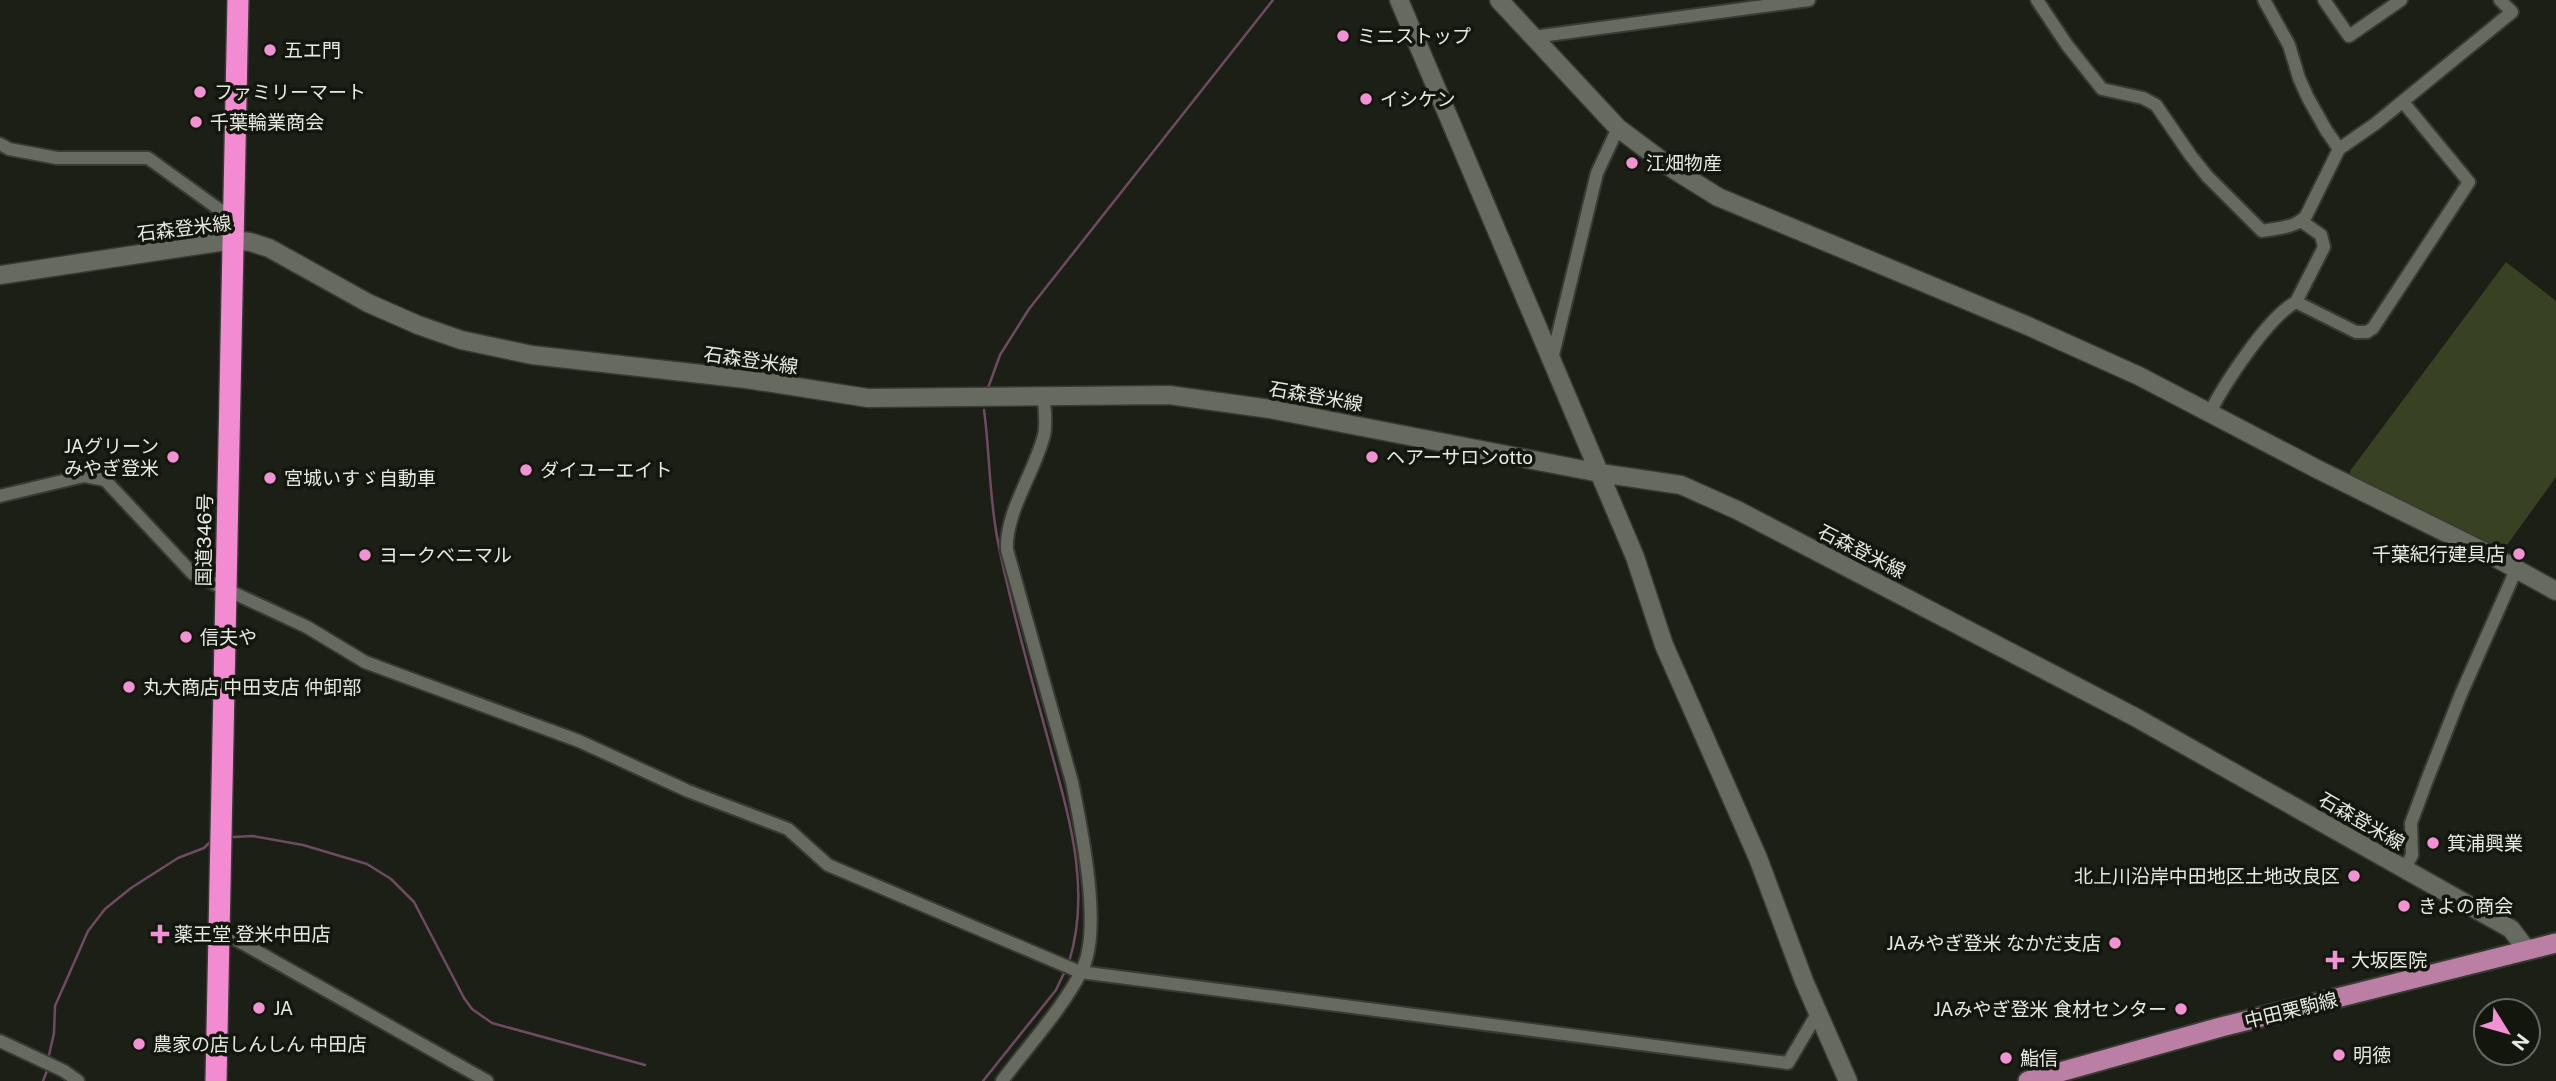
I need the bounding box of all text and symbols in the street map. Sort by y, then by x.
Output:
place label: ミニストップ [1357,25,1471,47]
marker: ミニストップ [1335,28,1351,44]
place label: 五エ門 [284,39,341,61]
marker: 五エ門 [262,42,278,58]
place label: ファミリーマート [214,81,366,103]
marker: ファミリーマート [192,84,208,100]
place label: イシケン [1380,88,1455,110]
marker: イシケン [1358,91,1374,107]
place label: 千葉輪業商会 [210,111,324,133]
marker: 千葉輪業商会 [188,114,204,130]
place label: 江畑物産 [1646,152,1722,174]
marker: 江畑物産 [1624,155,1640,171]
street label: 石森登米線 [136,211,232,245]
street label: 石森登米線 [702,342,800,378]
street label: 石森登米線 [1267,377,1365,415]
place label: JAグリーン みやぎ登米 [64,435,159,479]
place label: ヘアーサロンotto [1386,446,1533,468]
marker: JAグリーン みやぎ登米 [165,449,181,465]
marker: ヘアーサロンotto [1364,449,1380,465]
place label: ダイユーエイト [540,459,673,481]
marker: ダイユーエイト [518,462,534,478]
place label: 宮城いすゞ自動車 [284,467,436,489]
marker: 宮城いすゞ自動車 [262,470,278,486]
street label: 国道346号 [192,493,216,587]
street label: 石森登米線 [1815,520,1909,582]
place label: 千葉紀行建具店 [2372,543,2505,565]
place label: ヨークベニマル [379,544,512,566]
marker: 千葉紀行建具店 [2511,546,2527,562]
marker: ヨークベニマル [357,547,373,563]
place label: 信夫や [200,626,257,648]
marker: 信夫や [178,629,194,645]
place label: 丸大商店 中田支店 仲卸部 [143,676,361,698]
marker: 丸大商店 中田支店 仲卸部 [121,679,137,695]
street label: 石森登米線 [2315,788,2409,854]
place label: 箕浦興業 [2447,832,2523,854]
marker: 箕浦興業 [2425,835,2441,851]
place label: 北上川沿岸中田地区土地改良区 [2074,865,2340,887]
marker: 北上川沿岸中田地区土地改良区 [2346,868,2362,884]
place label: きよの商会 [2418,895,2513,917]
marker: きよの商会 [2396,898,2412,914]
place label: 薬王堂 登米中田店 [174,923,331,945]
marker: 薬王堂 登米中田店 [152,926,168,942]
place label: JAみやぎ登米 なかだ支店 [1886,932,2101,954]
marker: JAみやぎ登米 なかだ支店 [2107,935,2123,951]
place label: 大坂医院 [2351,949,2427,971]
marker: 大坂医院 [2325,950,2345,970]
street label: 中田栗駒線 [2242,988,2340,1032]
place label: JA [273,997,293,1019]
north arrow [2472,997,2542,1067]
place label: JAみやぎ登米 食材センター [1933,998,2167,1020]
marker: JA [251,1000,267,1016]
marker: JAみやぎ登米 食材センター [2173,1001,2189,1017]
text: N [2507,1030,2534,1055]
place label: 農家の店しんしん 中田店 [153,1033,367,1055]
marker: 農家の店しんしん 中田店 [131,1036,147,1052]
place label: 明徳 [2353,1044,2391,1066]
place label: 鮨信 [2020,1047,2058,1069]
marker: 明徳 [2331,1047,2347,1063]
marker: 鮨信 [1998,1050,2014,1066]

